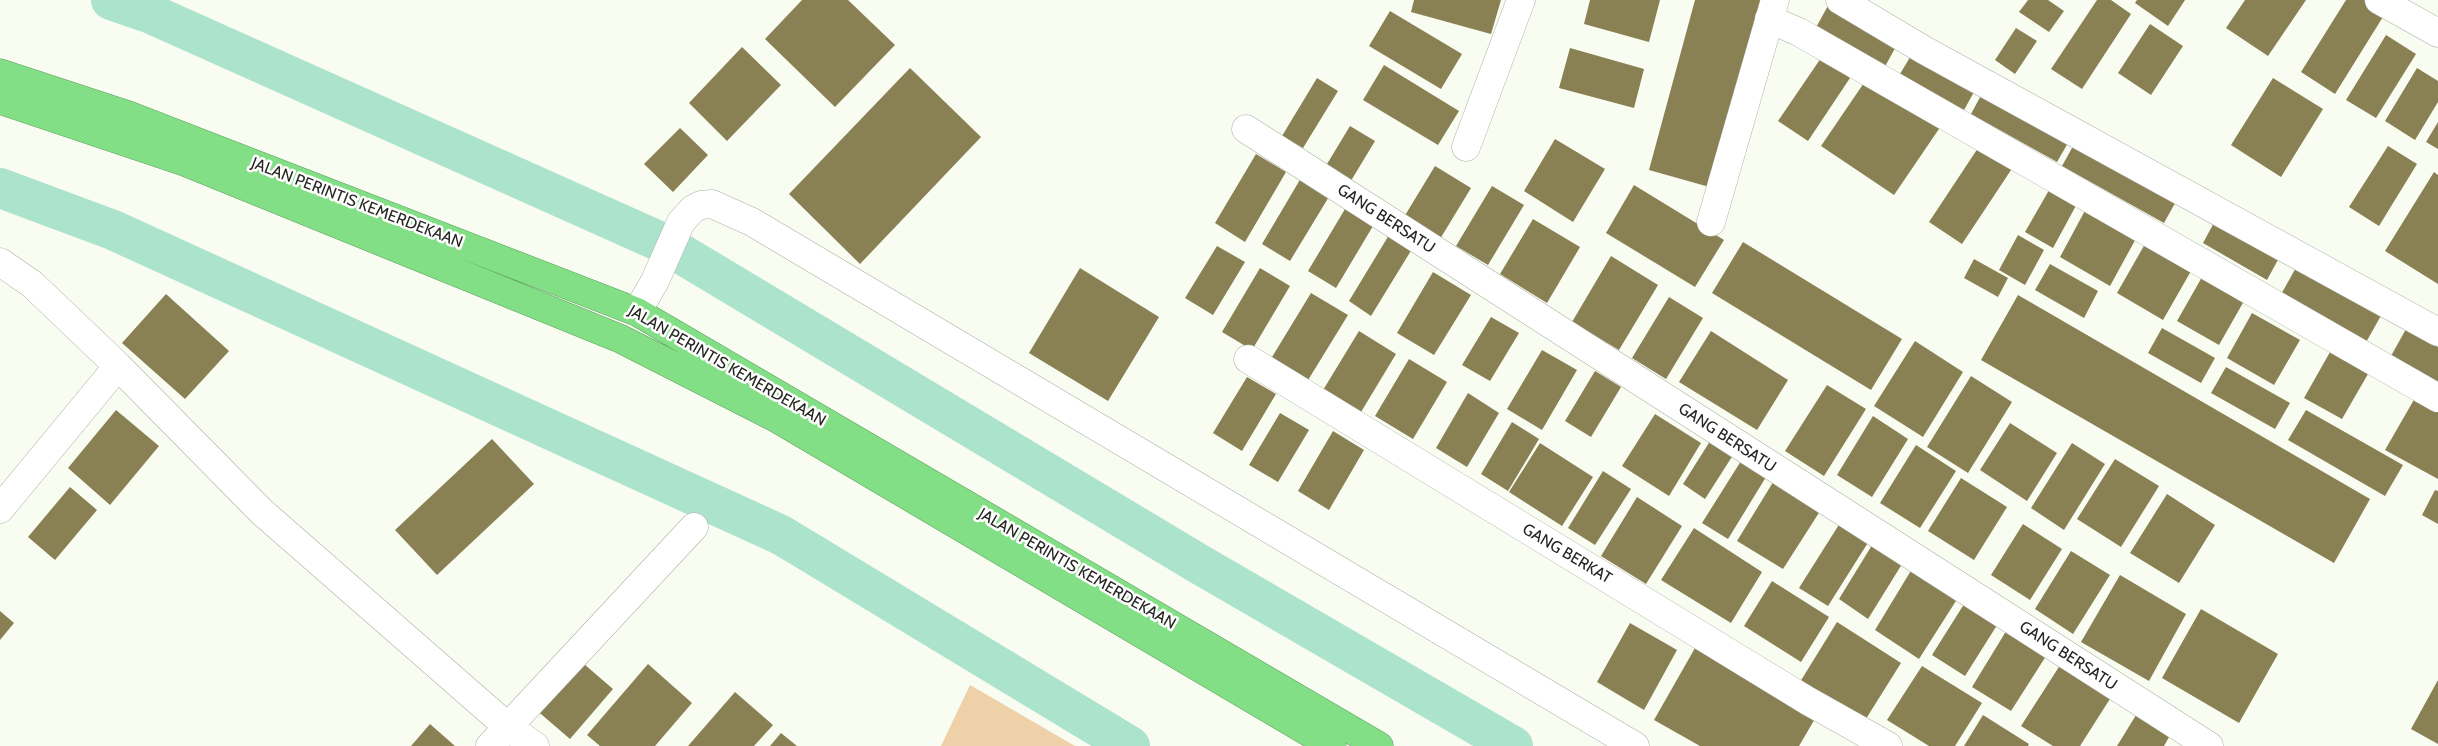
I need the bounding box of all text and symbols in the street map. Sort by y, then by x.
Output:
street label: JALAN PERINTIS KEMERDEKAAN [248,154,466,252]
street label: GANG BERSATU [1333,180,1439,258]
street label: JALAN PERINTIS KEMERDEKAAN [625,301,829,431]
street label: GANG BERSATU [1674,399,1780,477]
street label: JALAN PERINTIS KEMERDEKAAN [975,504,1179,634]
street label: GANG BERKAT [1519,520,1615,588]
street label: GANG BERSATU [2015,617,2121,695]

